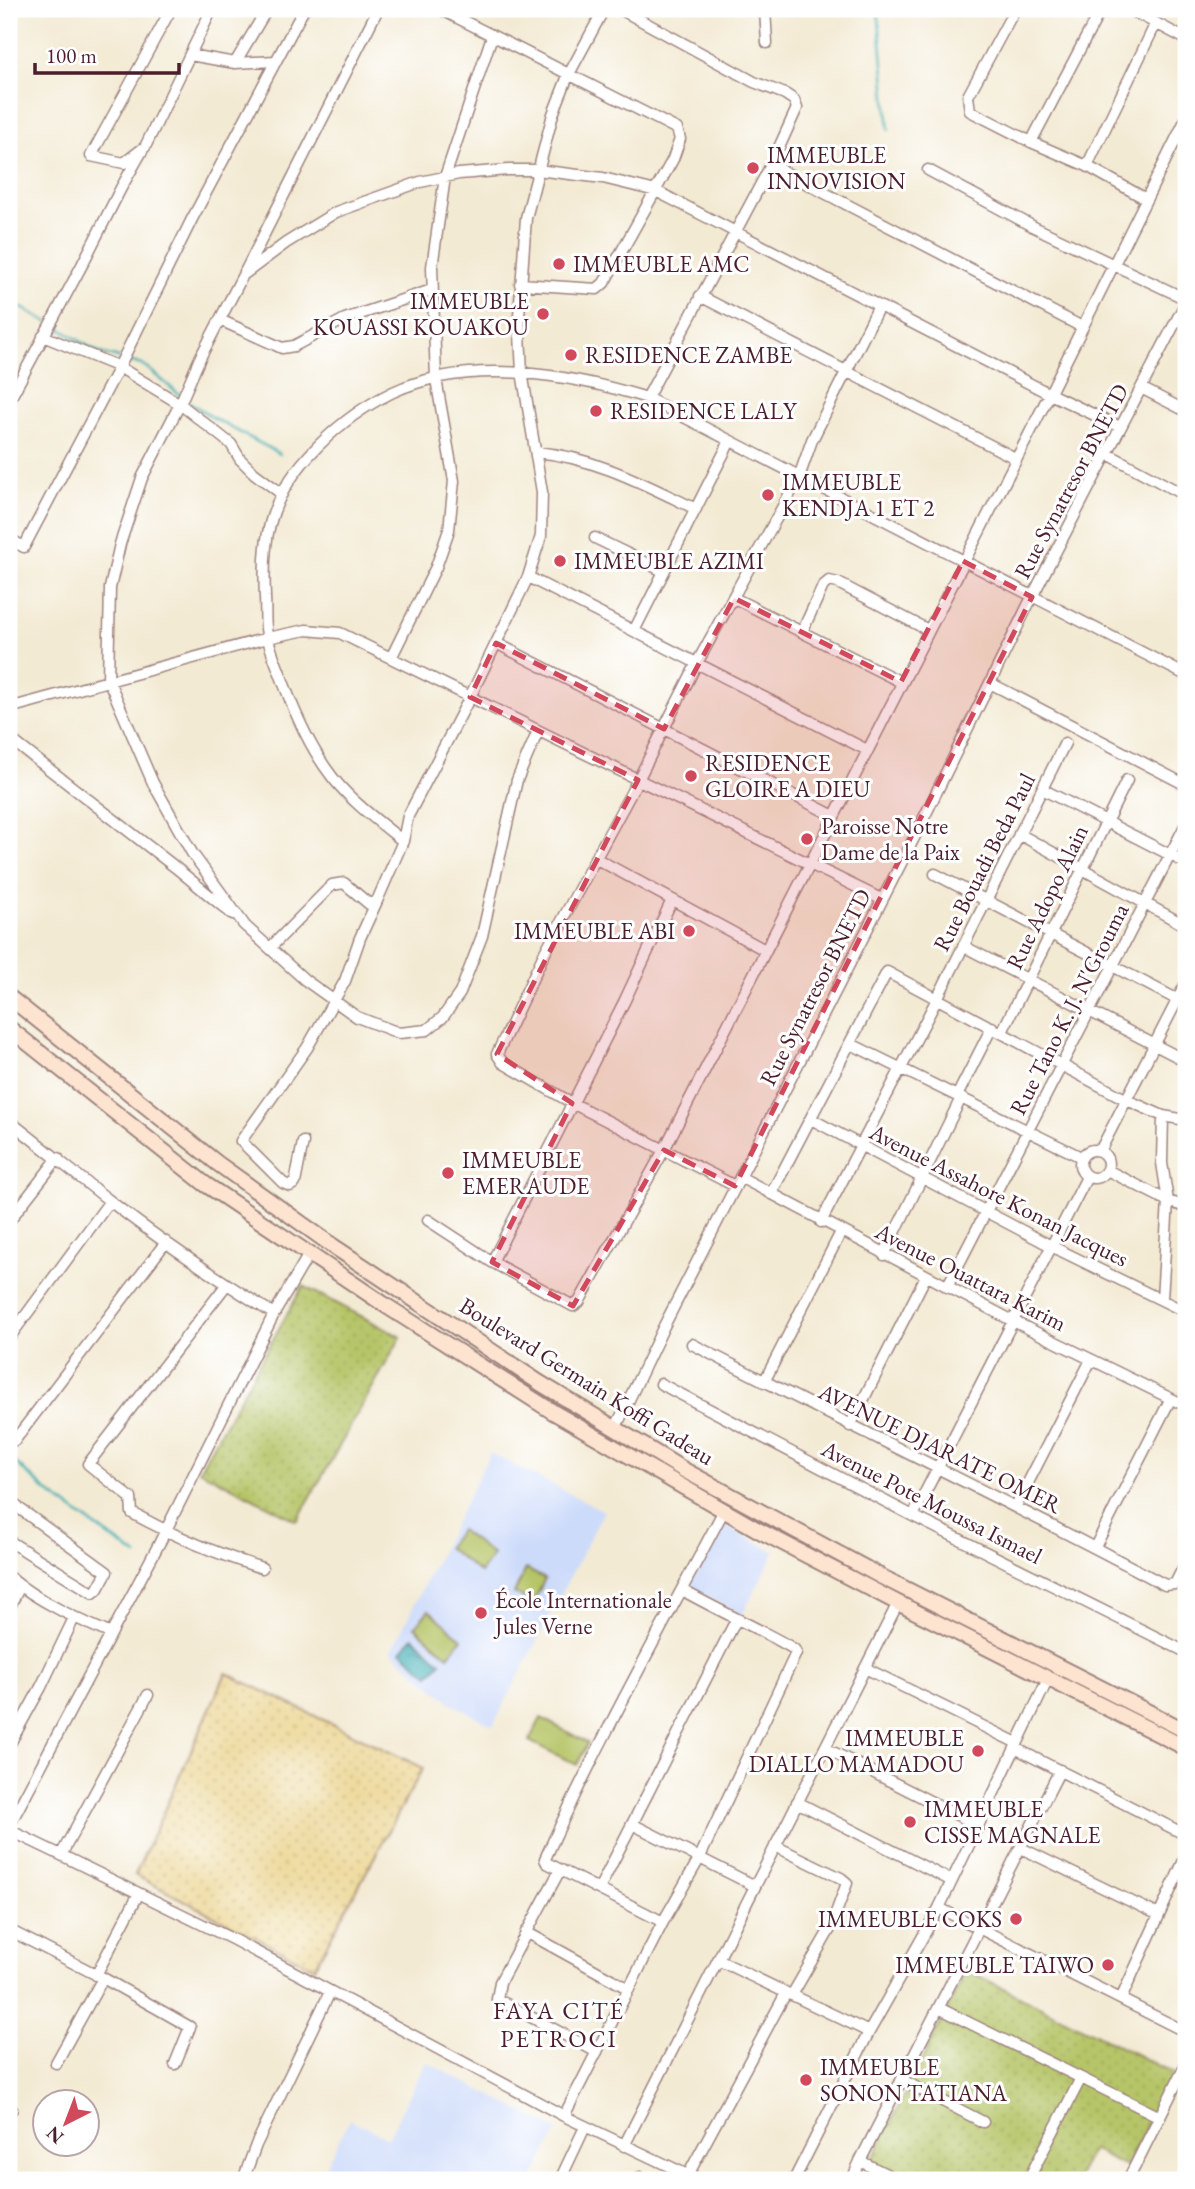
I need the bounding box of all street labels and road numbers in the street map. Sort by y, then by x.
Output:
street label: Rue Synatresor BNETD [1007,378,1135,584]
street label: Rue Bouadi Beda Paul [926,767,1042,956]
street label: Rue Adopo Alain [999,820,1095,974]
street label: Rue Synatresor BNETD [752,884,878,1090]
street label: Rue Tano K. J. N'Grouma [1003,897,1136,1120]
street label: Avenue Assahore Konan Jacques [864,1116,1133,1273]
street label: Avenue Ouattara Karim [869,1215,1072,1338]
street label: Boulevard Germain Koffi Gadeau [454,1290,720,1472]
street label: AVENUE DJARATE OMER [813,1376,1067,1520]
street label: Avenue Pote Moussa Ismael [816,1433,1048,1571]

